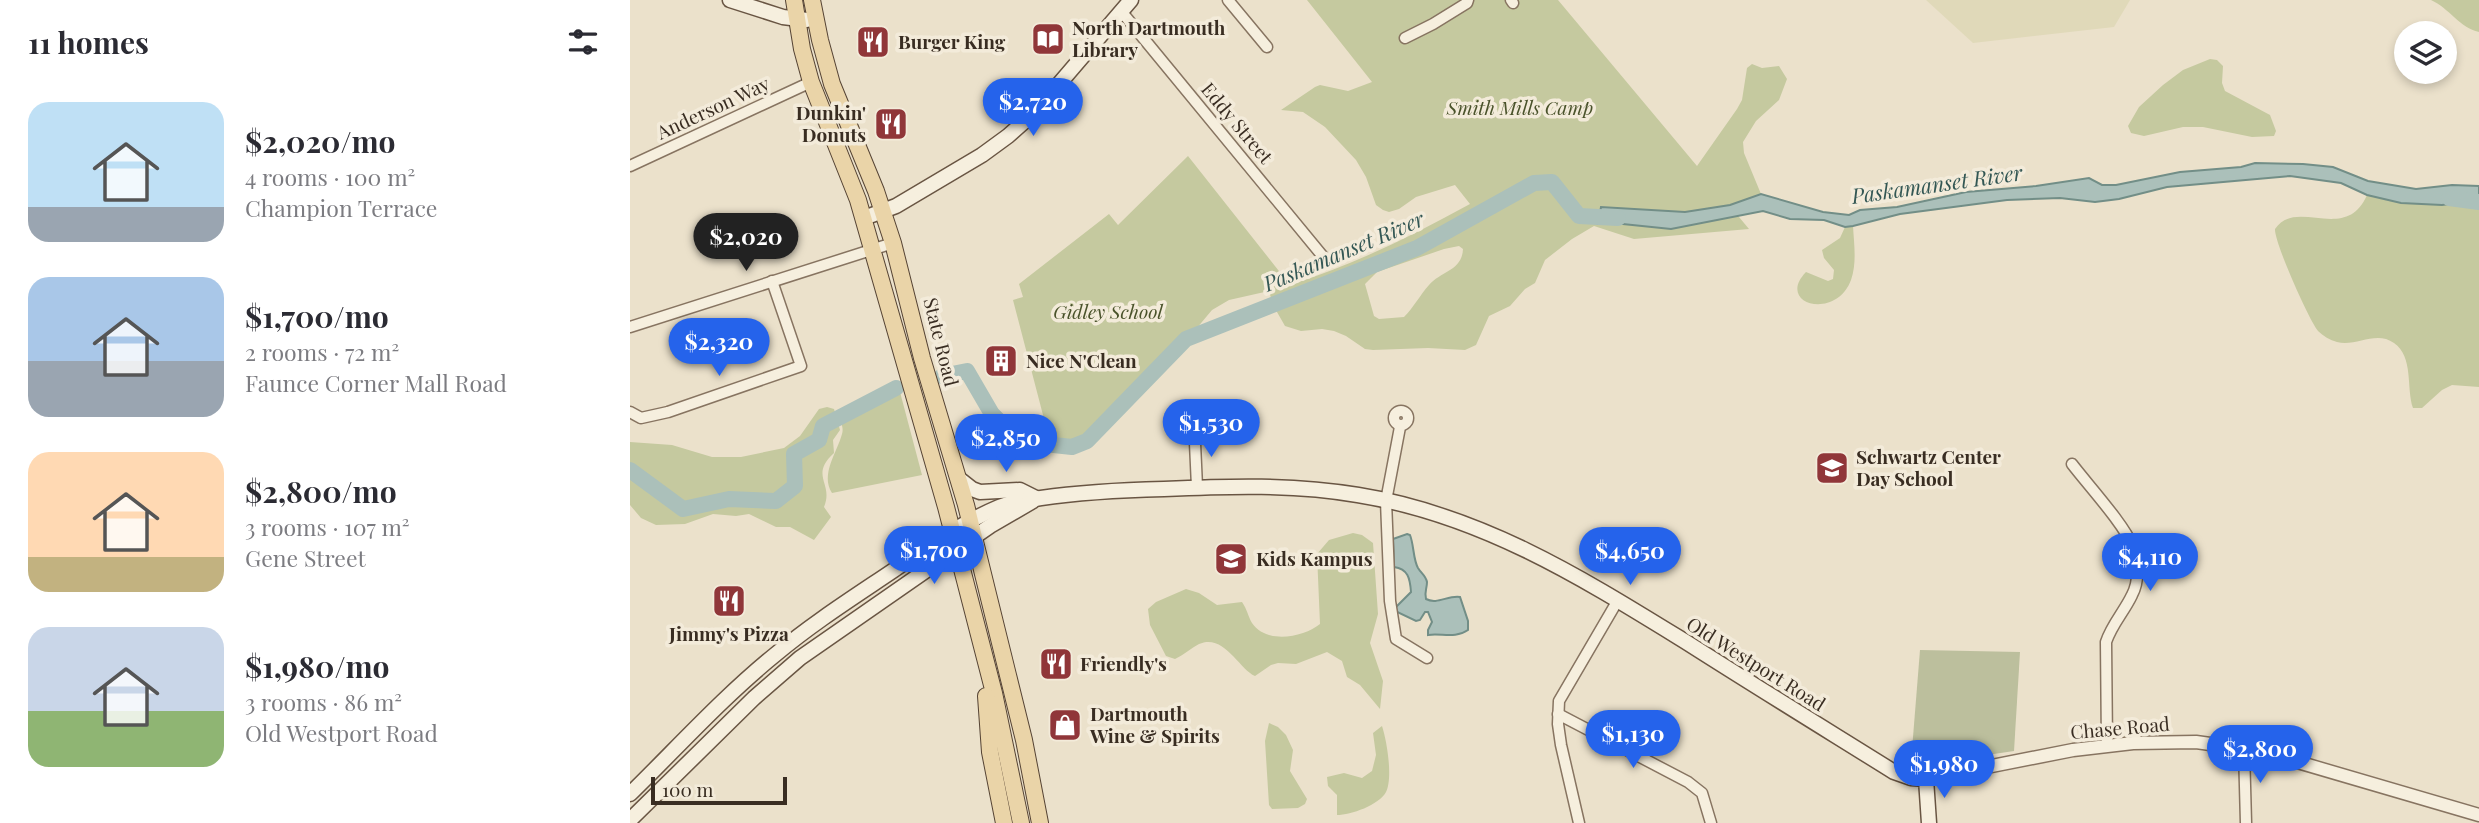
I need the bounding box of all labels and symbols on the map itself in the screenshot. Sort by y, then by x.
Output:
place label: North Dartmouth Library [1072,14,1226,62]
library icon: North Dartmouth Library [1029,20,1067,58]
restaurant icon: Burger King [854,23,892,61]
place label: Burger King [898,28,1006,54]
street label: Anderson Way [651,69,774,145]
street label: Eddy Street [1196,76,1280,169]
pin: $2,720 [976,78,1090,138]
park label: Smith Mills Camp [1446,94,1593,120]
place label: Dunkin' Donuts [796,99,866,147]
restaurant icon: Dunkin' Donuts [872,105,910,143]
water label: Paskamanset River [1849,157,2025,209]
water label: Paskamanset River [1258,203,1429,297]
pin: $2,020 [689,214,803,273]
street label: State Road [918,295,966,389]
park label: Gidley School [1053,298,1163,324]
pin: $2,320 [662,318,776,378]
building icon: Nice N'Clean [982,342,1020,380]
place label: Nice N'Clean [1026,347,1137,373]
pin: $1,530 [1154,400,1268,459]
pin: $2,850 [949,414,1063,474]
place label: Schwartz Center Day School [1856,443,2001,491]
school or university icon: Schwartz Center Day School [1813,449,1851,487]
pin: $1,700 [877,526,991,586]
pin: $4,650 [1573,528,1687,587]
pin: $4,110 [2093,534,2207,593]
school or university icon: Kids Kampus [1212,540,1250,578]
place label: Kids Kampus [1256,545,1373,571]
restaurant icon: Jimmy's Pizza [710,582,748,620]
street label: Old Westport Road [1682,610,1831,716]
place label: Jimmy's Pizza [668,620,789,646]
restaurant icon: Friendly's [1037,645,1075,683]
place label: Friendly's [1080,650,1167,676]
place label: Dartmouth Wine & Spirits [1089,700,1220,748]
shop icon: Dartmouth Wine & Spirits [1046,706,1084,744]
pin: $1,130 [1576,710,1690,770]
street label: Chase Road [2069,710,2171,744]
pin: $2,800 [2203,726,2317,785]
pin: $1,980 [1887,740,2001,800]
scale bar [651,774,788,806]

